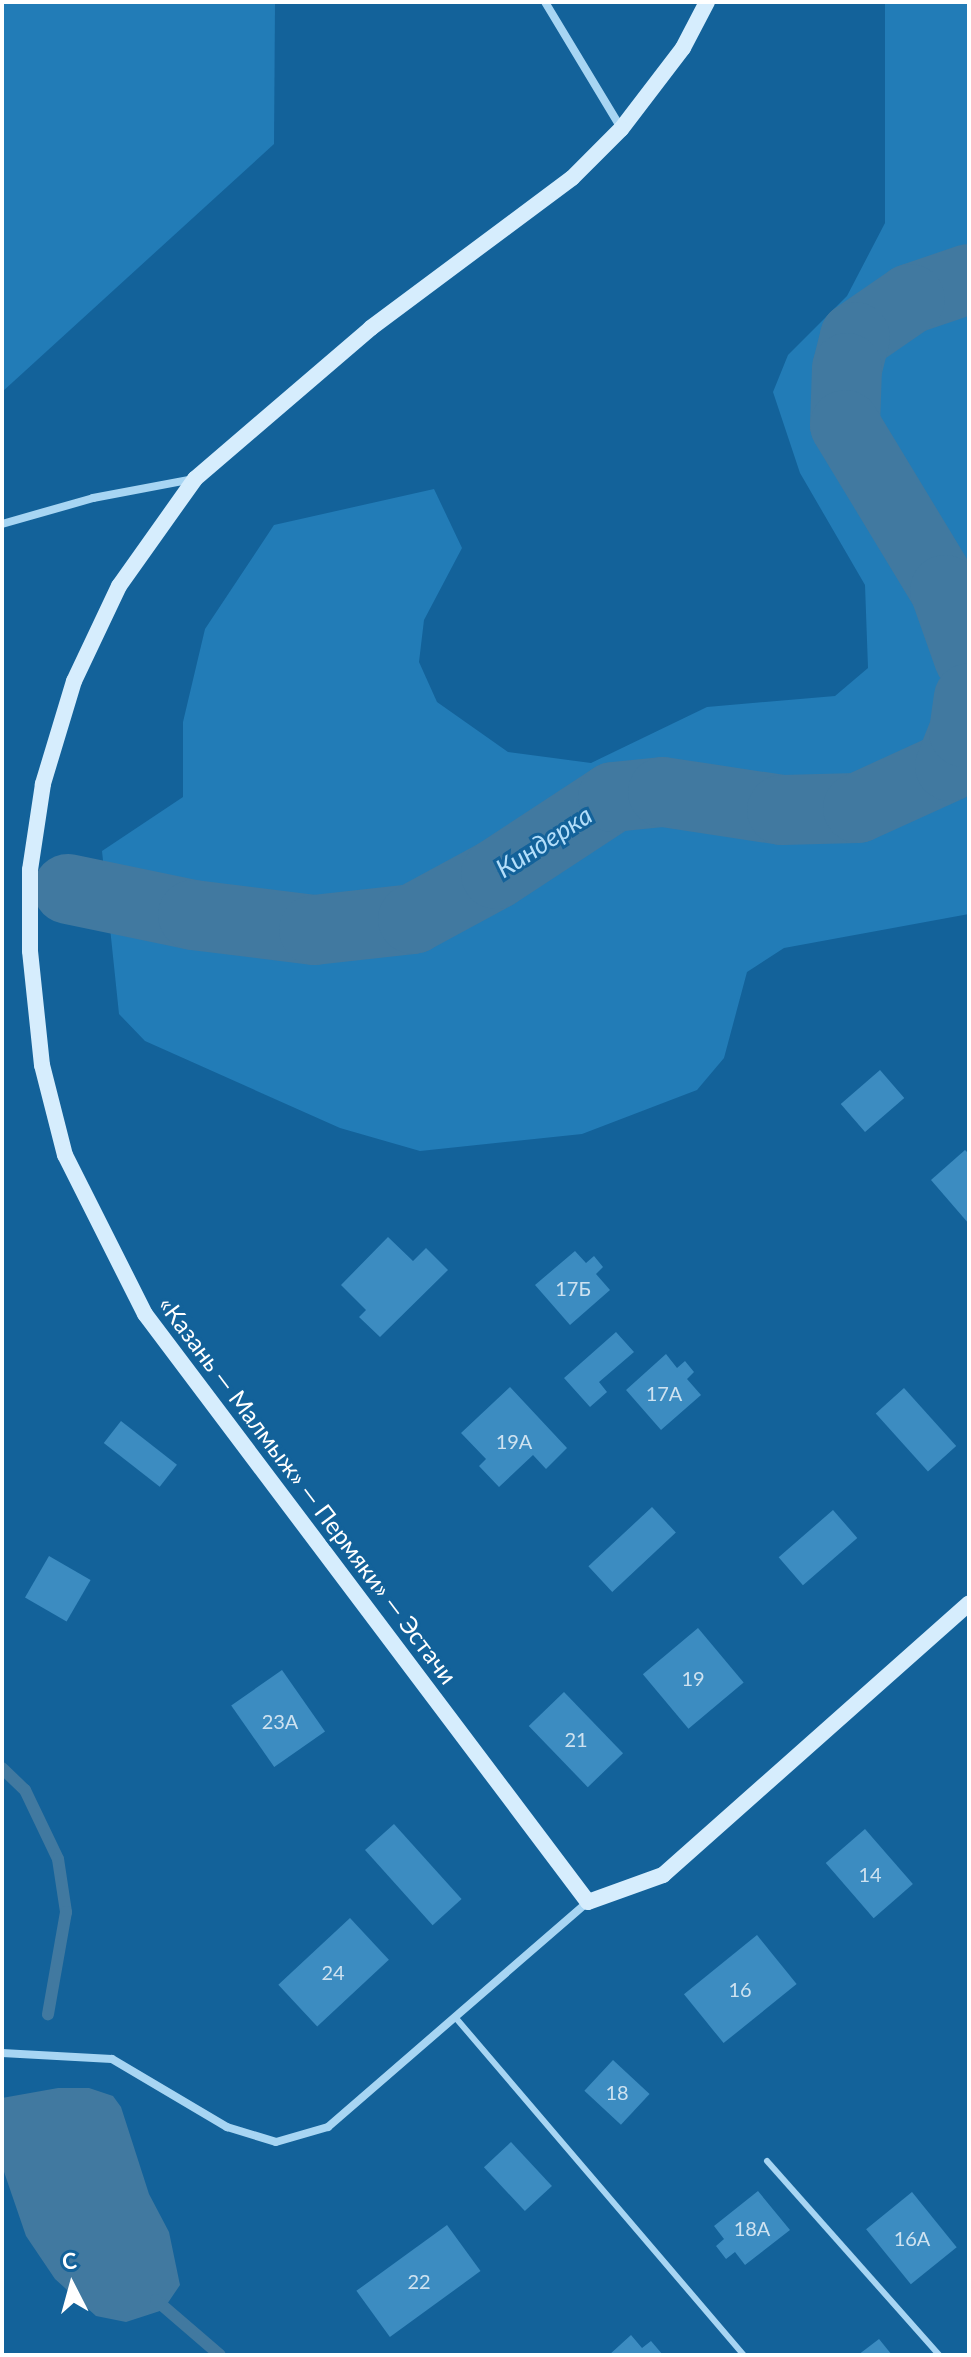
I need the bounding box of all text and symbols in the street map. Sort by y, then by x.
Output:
water label: Киндерка [490,799,598,885]
house number: 17Б [555,1276,591,1300]
street label: «Казань — Малмыж» — Пермяки» — Эстачи [153,1291,463,1689]
house number: 17А [646,1381,682,1405]
house number: 19А [496,1429,532,1453]
house number: 19 [681,1666,705,1690]
house number: 23А [262,1709,298,1733]
house number: 21 [564,1727,588,1751]
house number: 14 [858,1862,882,1886]
house number: 24 [321,1960,345,1984]
house number: 16 [728,1977,752,2001]
house number: 18 [605,2080,629,2104]
house number: 18А [734,2216,770,2240]
house number: 16А [894,2226,930,2250]
north arrow [32,2245,112,2325]
text: С [61,2246,78,2275]
house number: 22 [407,2269,431,2293]

